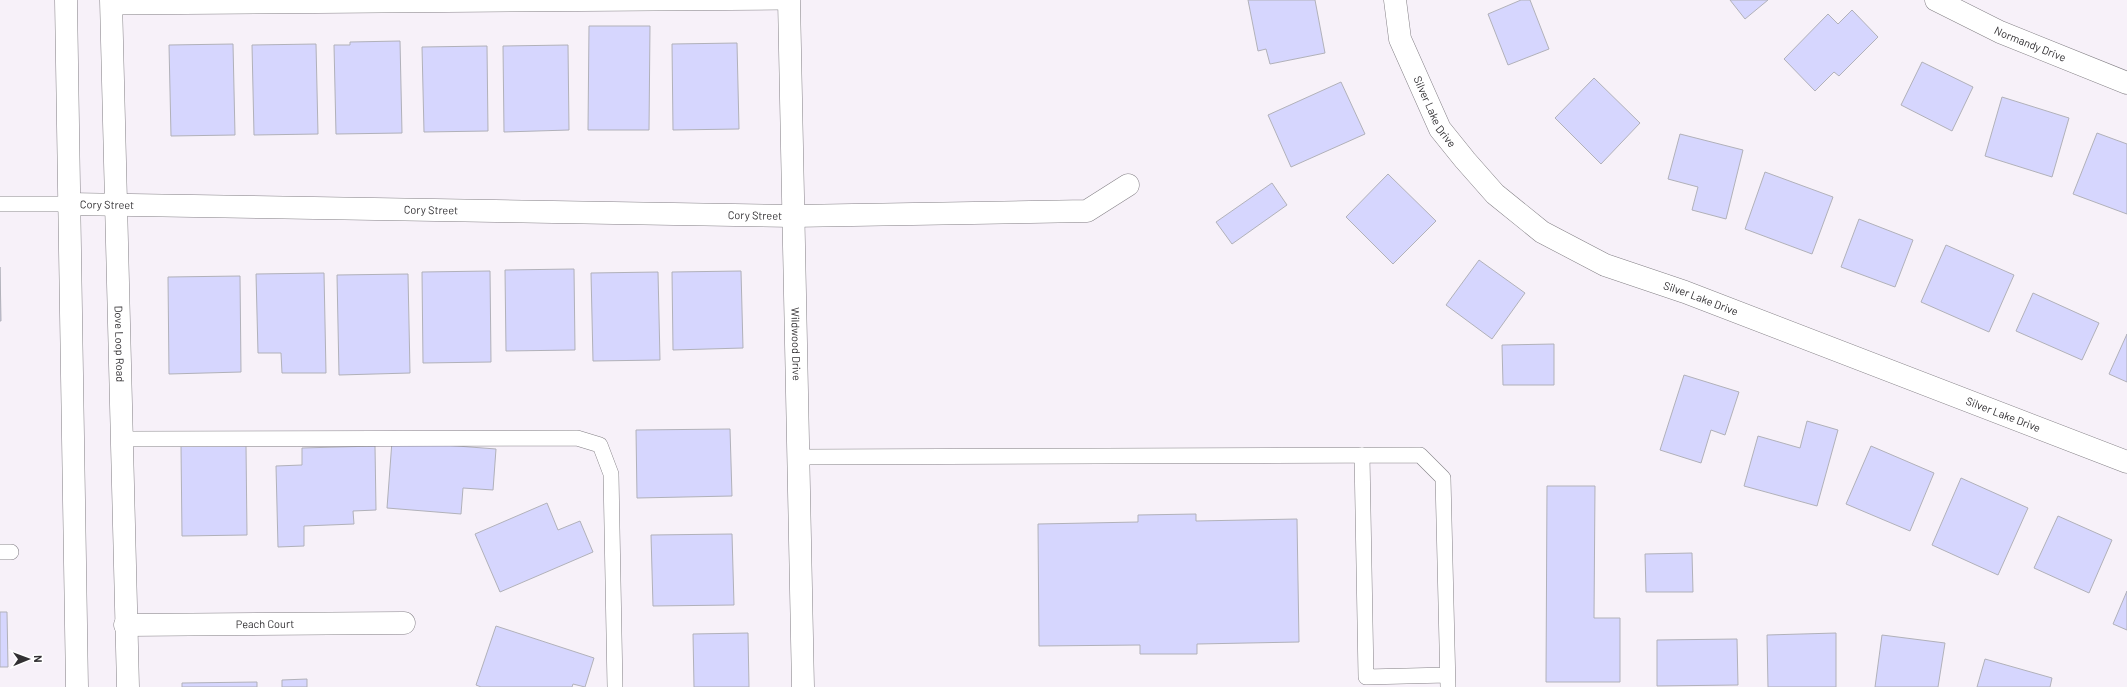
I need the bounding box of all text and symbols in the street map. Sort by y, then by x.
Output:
street label: Normandy Drive [1992,23,2068,64]
street label: Silver Lake Drive [1411,74,1459,150]
street label: Cory Street [80,197,134,211]
street label: Cory Street [404,203,458,216]
street label: Cory Street [728,208,782,222]
street label: Silver Lake Drive [1662,278,1740,318]
street label: Dove Loop Road [113,305,127,382]
street label: Wildwood Drive [789,307,804,381]
street label: Silver Lake Drive [1964,394,2043,434]
street label: Peach Court [236,617,294,630]
north arrow [8,639,48,679]
text: N [32,655,45,663]

